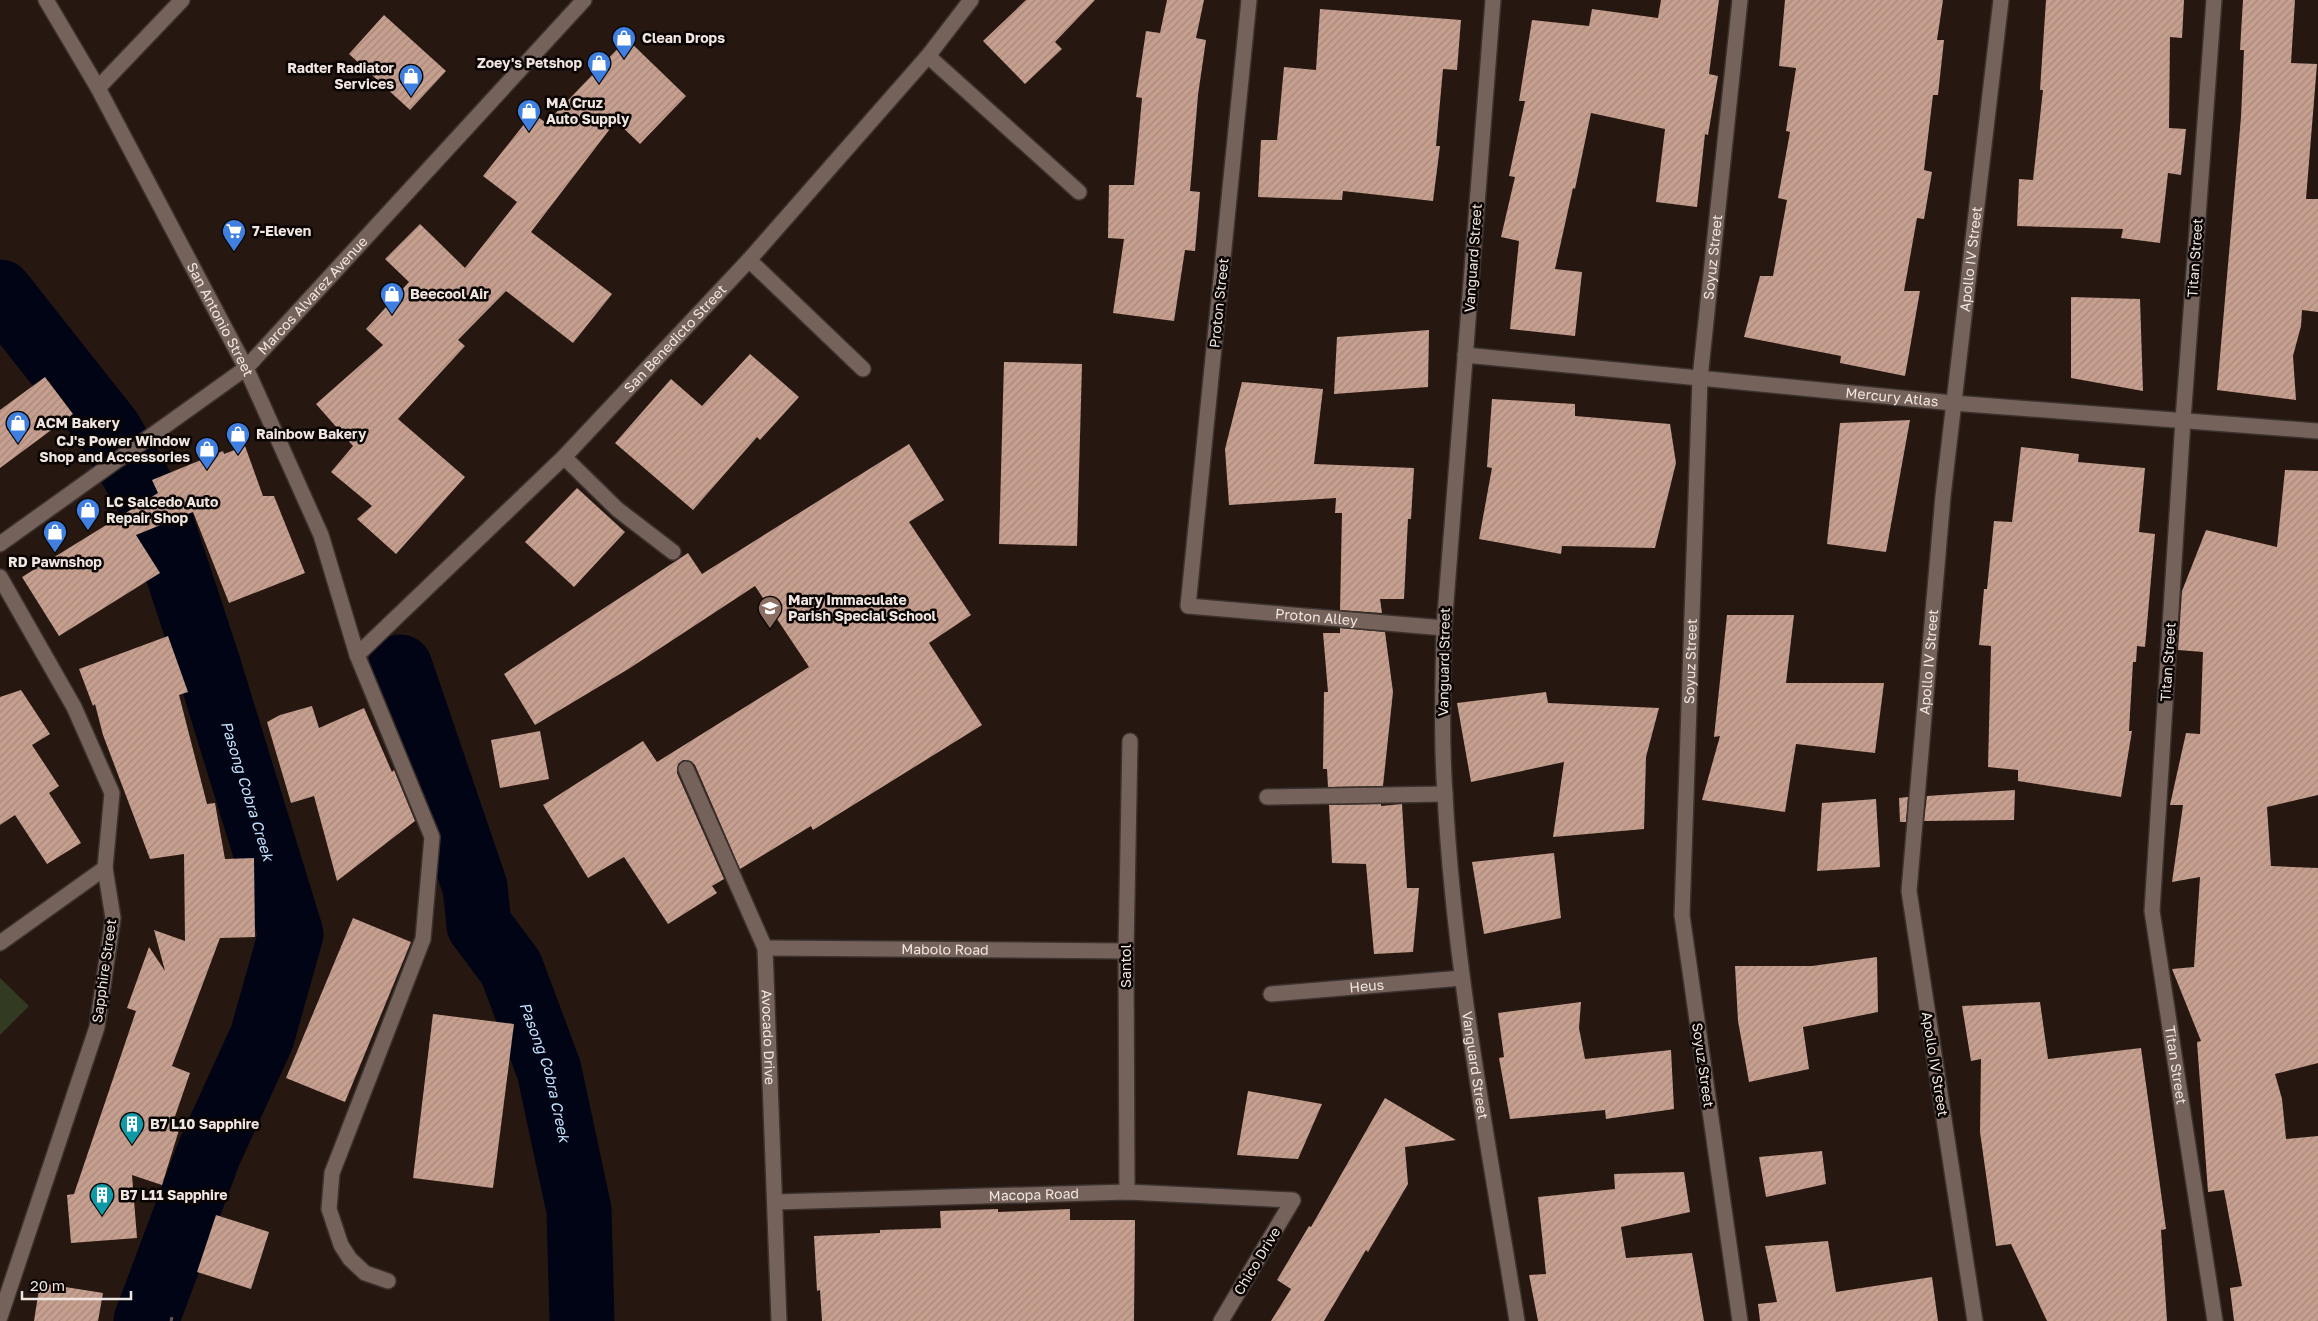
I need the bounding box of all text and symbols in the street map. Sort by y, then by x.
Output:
shop icon: Clean Drops [611,25,637,59]
place label: Clean Drops [642,29,725,46]
shop icon: Zoey's Petshop [586,50,612,84]
place label: Zoey's Petshop [477,54,582,71]
place label: Radter Radiator Services [287,59,395,92]
shop icon: Radter Radiator Services [398,63,424,97]
place label: MA Cruz Auto Supply [546,94,630,127]
shop icon: MA Cruz Auto Supply [516,98,542,132]
street label: Vanguard Street [1460,203,1485,313]
street label: Apollo IV Street [1956,205,1985,313]
street label: Soyuz Street [1699,214,1725,300]
supermarket icon: 7-Eleven [221,218,247,252]
street label: Titan Street [2183,218,2206,298]
place label: 7-Eleven [252,222,311,239]
street label: Marcos Alvarez Avenue [254,232,371,358]
street label: Proton Street [1205,257,1232,349]
street label: San Antonio Street [184,259,258,379]
shop icon: Beecool Air [379,281,405,315]
street label: San Benedicto Street [620,281,730,396]
place label: Beecool Air [410,285,489,302]
street label: Mercury Atlas [1845,383,1939,410]
shop icon: ACM Bakery [5,410,31,444]
place label: ACM Bakery [36,414,120,431]
shop icon: Rainbow Bakery [225,421,251,455]
place label: Rainbow Bakery [256,425,367,442]
place label: CJ's Power Window Shop and Accessories [39,432,190,465]
shop icon: CJ's Power Window Shop and Accessories [194,436,220,470]
place label: LC Salcedo Auto Repair Shop [106,493,218,526]
shop icon: LC Salcedo Auto Repair Shop [75,497,101,531]
shop icon: RD Pawnshop [42,519,68,553]
place label: RD Pawnshop [8,553,102,570]
place label: Mary Immaculate Parish Special School [788,591,937,624]
school or university icon: Mary Immaculate Parish Special School [757,595,783,629]
street label: Proton Alley [1275,605,1359,629]
street label: Vanguard Street [1434,607,1453,717]
street label: Apollo IV Street [1915,608,1941,715]
street label: Soyuz Street [1680,618,1700,704]
street label: Titan Street [2156,622,2179,702]
water label: Pasong Cobra Creek [218,718,278,864]
street label: Sapphire Street [88,918,119,1024]
street label: Mabolo Road [901,940,989,958]
street label: Santol [1117,944,1134,988]
street label: Heus [1349,976,1385,995]
street label: Avocado Drive [759,989,779,1085]
water label: Pasong Cobra Creek [516,999,575,1145]
street label: Vanguard Street [1459,1010,1492,1120]
street label: Apollo IV Street [1919,1010,1952,1118]
street label: Soyuz Street [1689,1021,1718,1108]
street label: Titan Street [2162,1024,2191,1106]
building icon: B7 L10 Sapphire [119,1111,145,1145]
place label: B7 L10 Sapphire [150,1115,259,1132]
building icon: B7 L11 Sapphire [89,1182,115,1216]
street label: Macopa Road [988,1184,1079,1204]
place label: B7 L11 Sapphire [120,1186,227,1203]
street label: Chico Drive [1230,1224,1283,1298]
scale bar [22,1268,131,1300]
text: 20 m [30,1276,65,1294]

